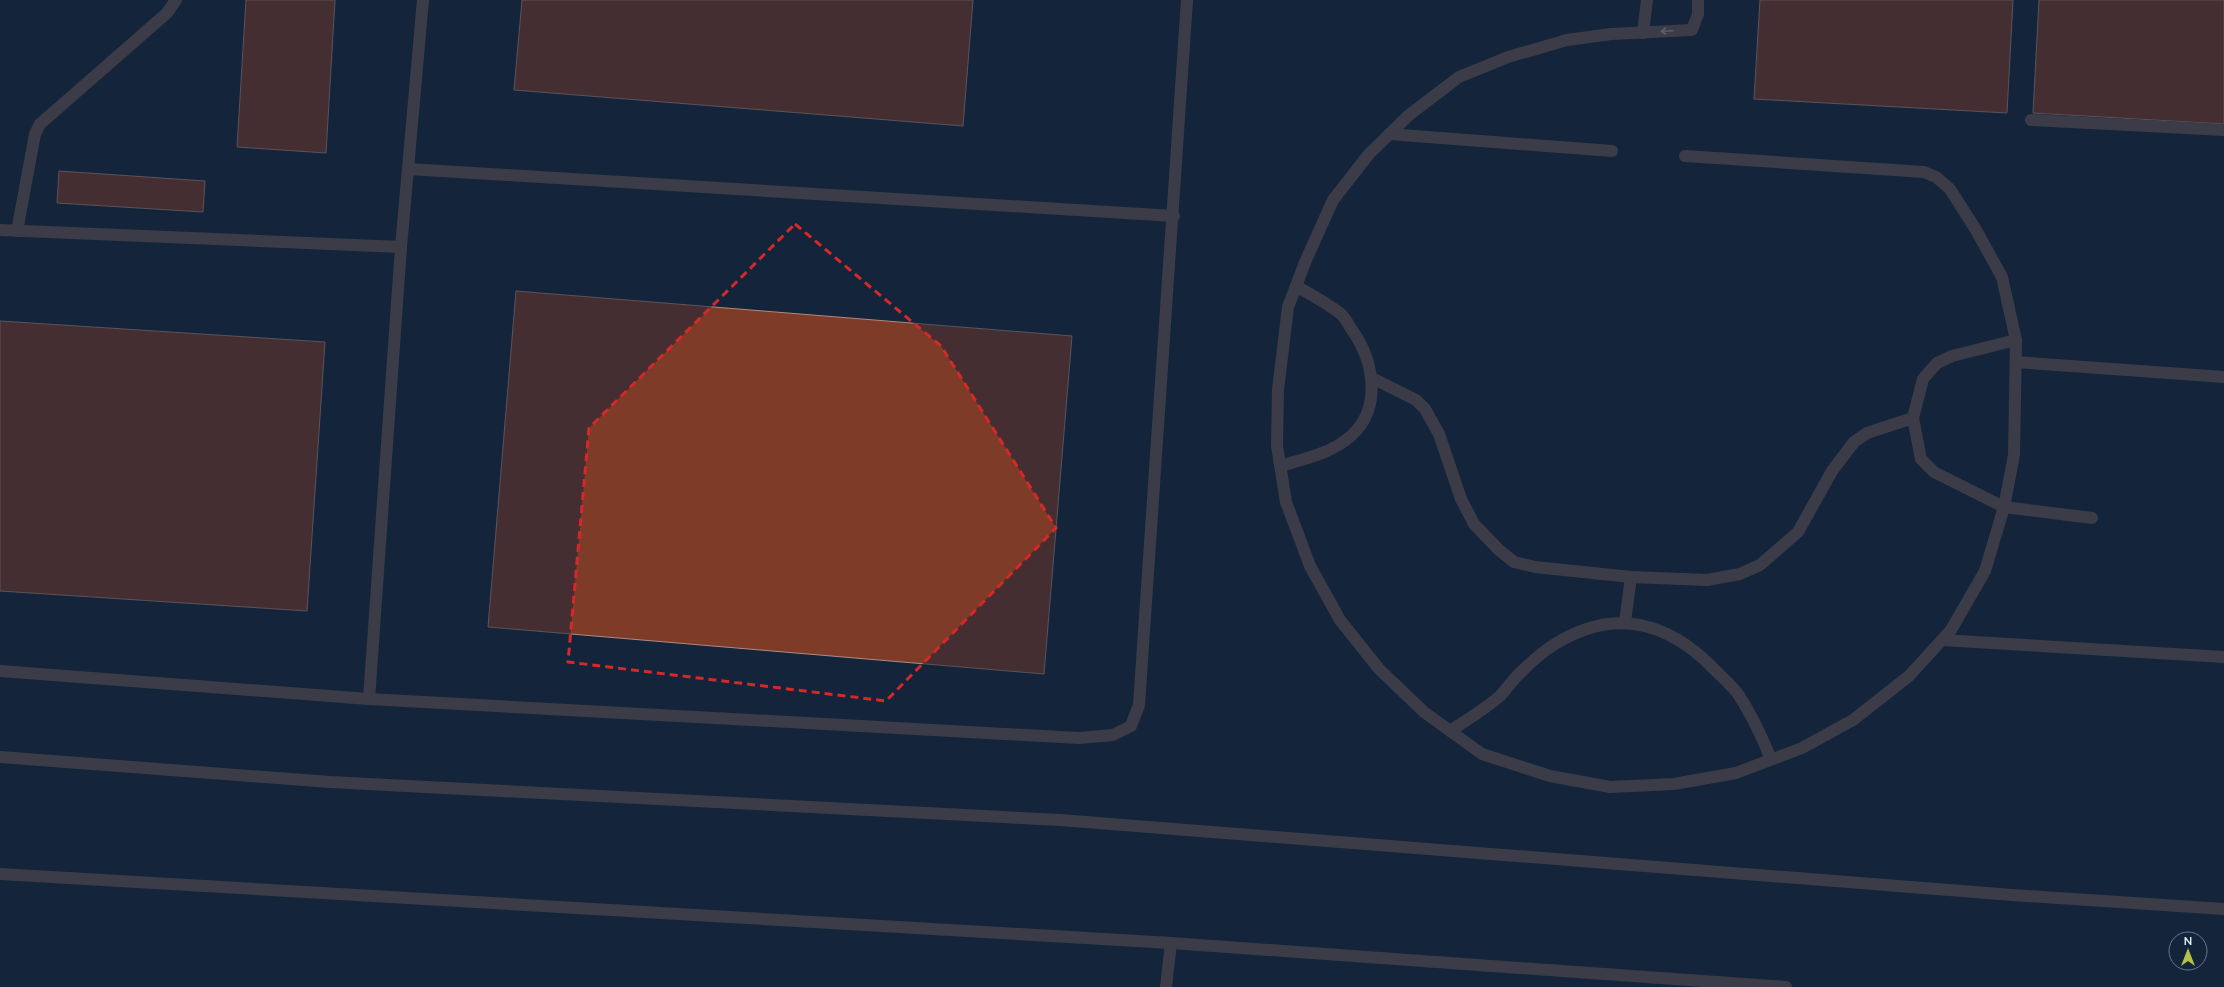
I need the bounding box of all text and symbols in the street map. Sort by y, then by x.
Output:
one-way arrow [1661,28,1674,35]
north arrow [2168,931,2208,971]
text: N [2184,934,2192,947]

